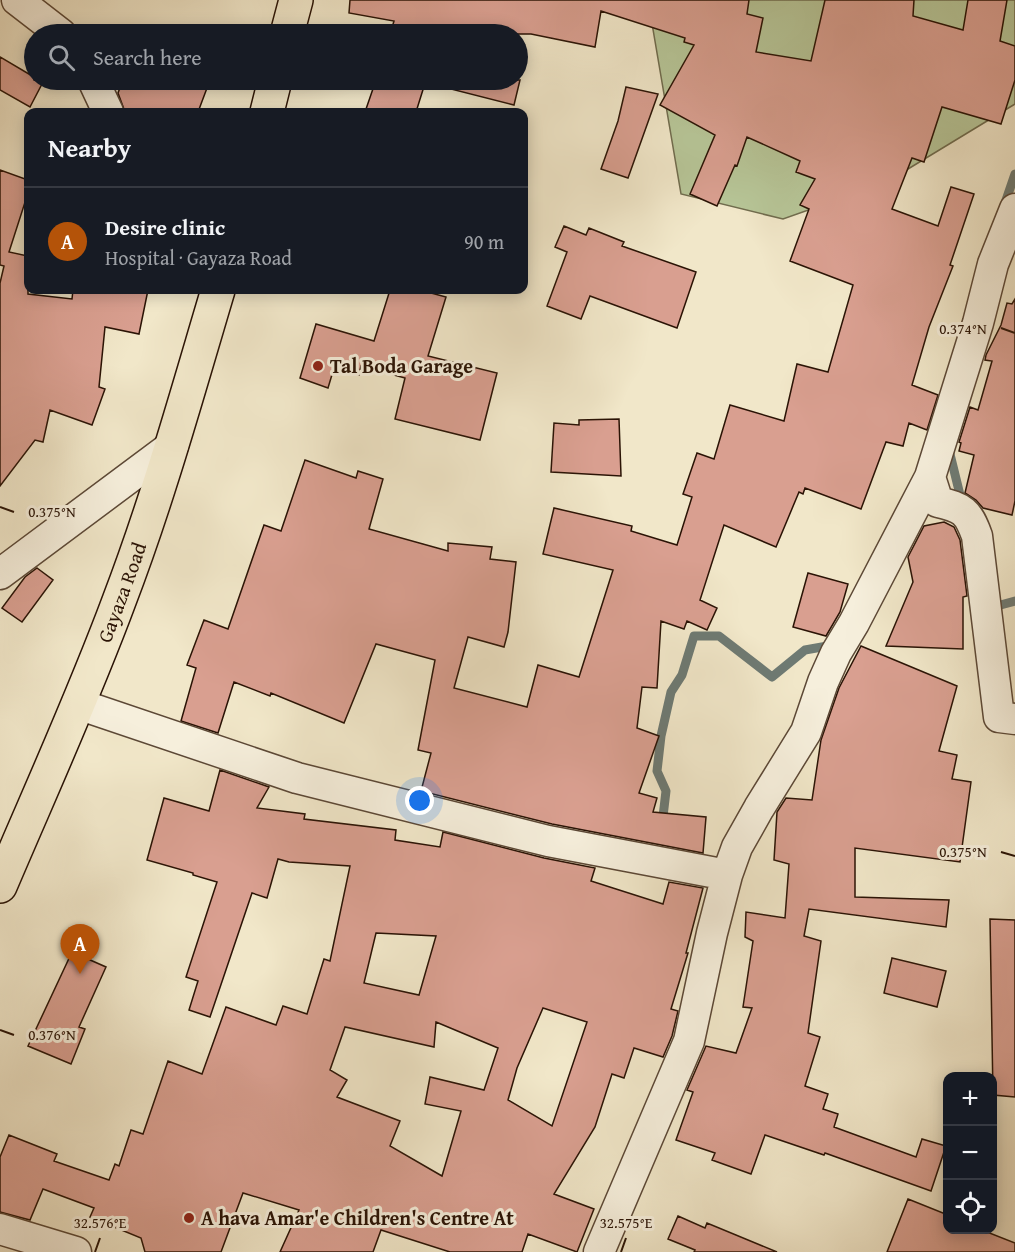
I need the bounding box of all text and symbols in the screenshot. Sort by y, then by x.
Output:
search box [24,24,528,90]
icon: search [45,41,78,74]
text: Search here [93,41,202,73]
text: Nearby [48,128,131,167]
text: Desire clinic [105,211,225,243]
text: A [61,227,74,256]
text: 90 m [464,227,504,256]
text: Hospital · Gayaza Road [105,243,292,272]
text: 0.374°N [939,318,987,339]
place label: Tal Boda Garage [330,351,473,380]
marker: Tal Boda Garage [311,359,325,373]
text: 0.375°N [28,501,76,522]
street label: Gayaza Road [90,538,153,647]
your location [405,786,434,815]
text: 0.375°N [939,841,987,862]
pin: A [60,924,100,974]
text: 0.376°N [28,1024,76,1045]
map controls [943,1072,997,1234]
button: + [943,1072,997,1126]
button: − [943,1126,997,1180]
button: locate [943,1180,997,1234]
place label: A hava Amar'e Children's Centre At [201,1203,514,1232]
marker: A hava Amar'e Children's Centre At [182,1211,196,1225]
text: 32.576°E [74,1212,127,1233]
text: 32.575°E [600,1212,653,1233]

